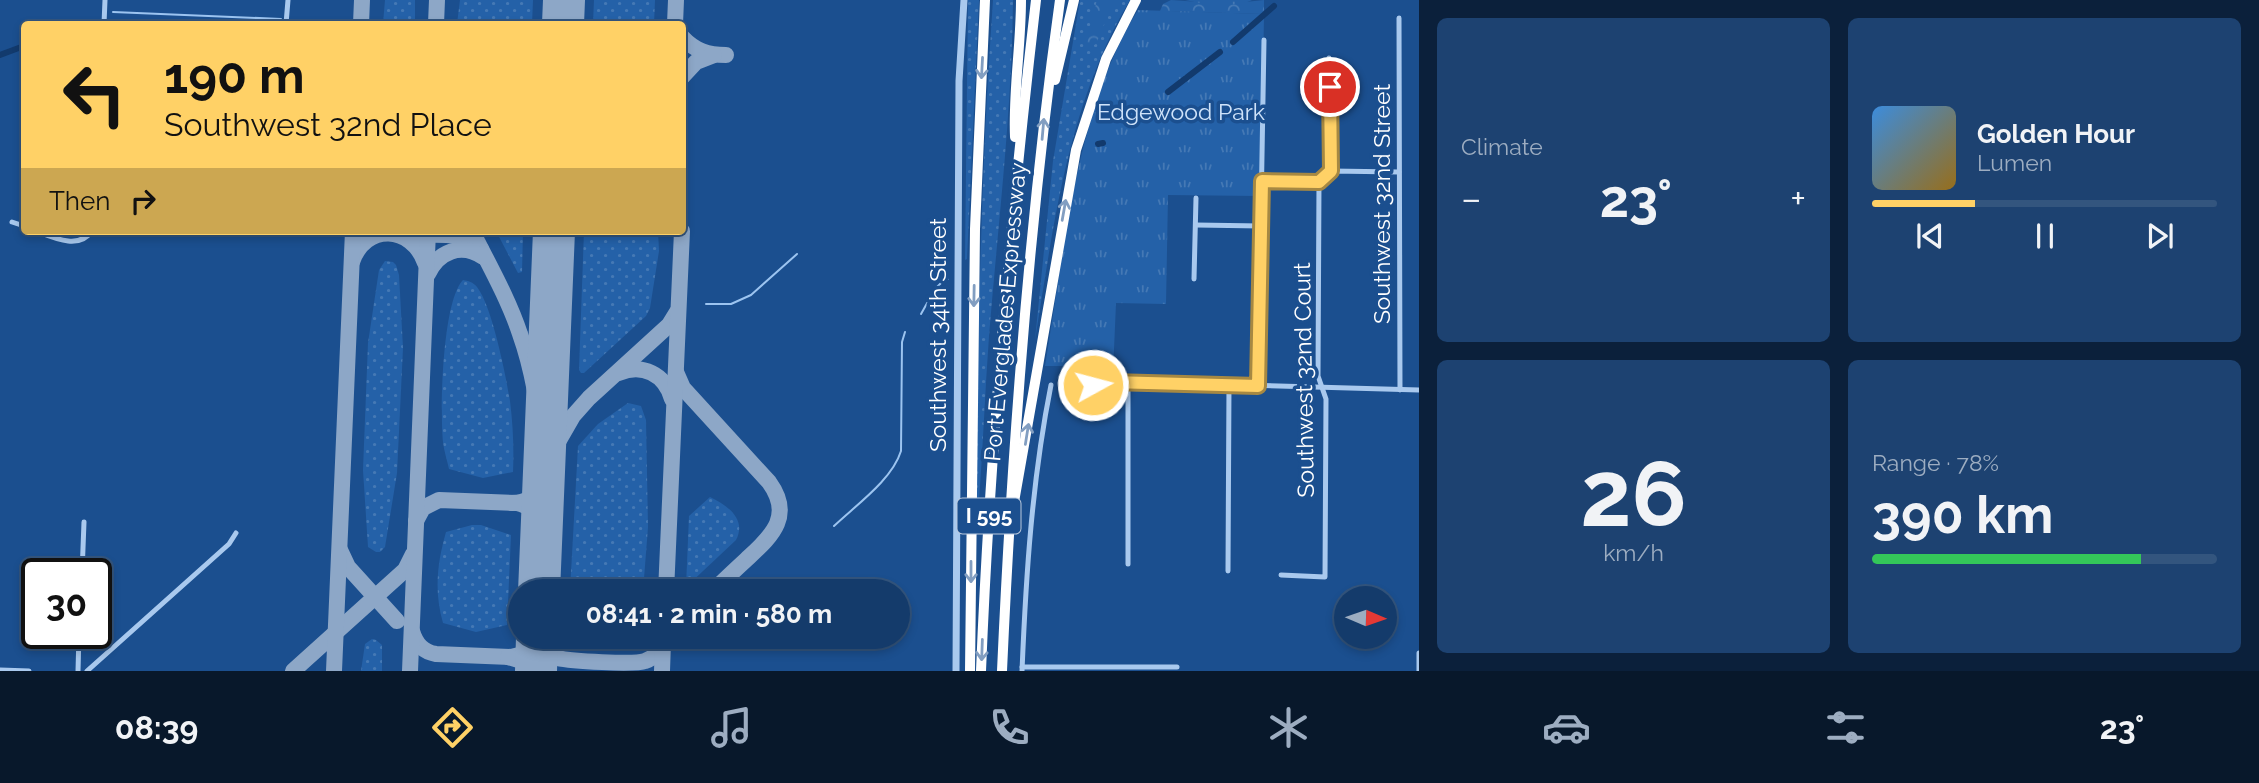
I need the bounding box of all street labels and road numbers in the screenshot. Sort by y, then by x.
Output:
street label: Southwest 32nd Street [1368,84,1395,324]
street label: Port Everglades Expressway [978,161,1031,462]
street label: Southwest 34th Street [924,218,951,452]
street label: Southwest 32nd Court [1288,262,1319,498]
road number: I 595 [958,498,1020,534]

